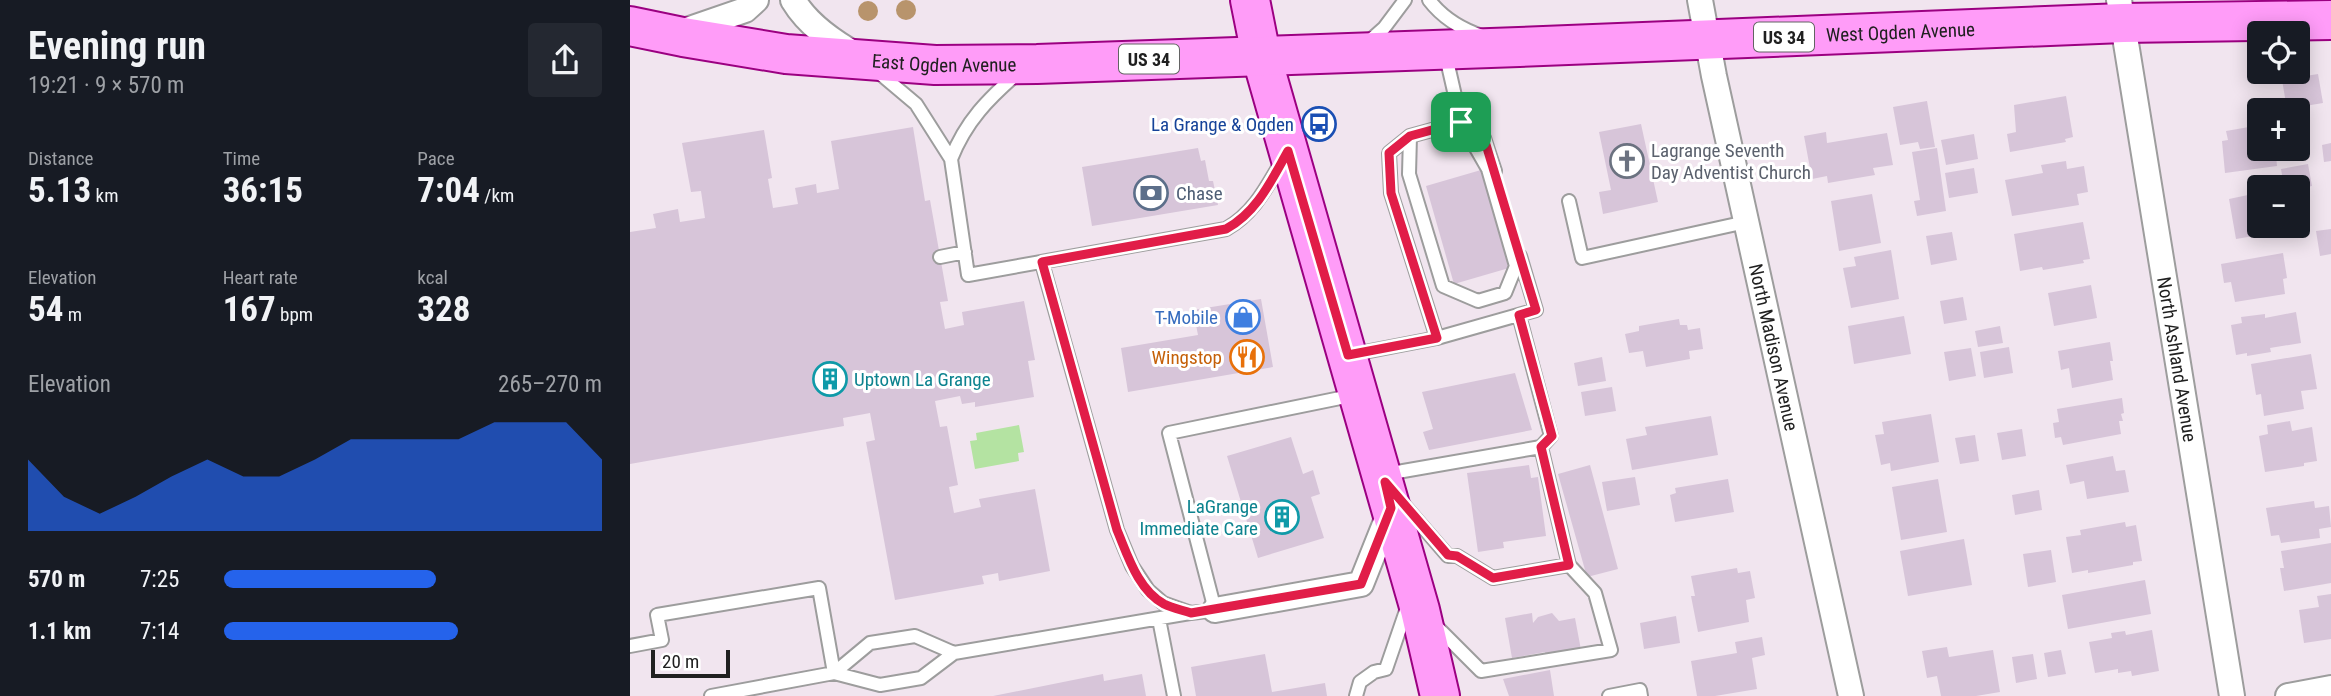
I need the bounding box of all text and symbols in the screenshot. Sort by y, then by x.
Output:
street label: West Ogden Avenue [1825,17,1976,46]
map controls [2247,21,2310,238]
button: locate [2247,21,2310,84]
road number: US 34 [1754,22,1814,52]
button: share [528,23,602,97]
text: Evening run [28,24,206,68]
road number: US 34 [1119,44,1179,74]
street label: East Ogden Avenue [871,49,1017,77]
text: 19:21 · 9 × 570 m [28,72,184,99]
pin [1431,92,1491,152]
button: + [2247,98,2310,161]
icon: arrive [1442,103,1480,141]
bus stop icon: La Grange & Ogden [1300,105,1338,143]
place label: La Grange & Ogden [1151,113,1294,136]
place label: Lagrange Seventh Day Adventist Church [1651,139,1811,184]
church icon: Lagrange Seventh Day Adventist Church [1608,142,1646,180]
text: Distance [28,147,93,170]
text: Time [223,147,260,170]
text: Pace [417,147,455,170]
text: 5.13 [28,170,91,211]
text: 36:15 [223,170,303,211]
text: 7:04 [417,170,480,211]
bank icon: Chase [1132,174,1170,212]
button: − [2247,175,2310,238]
place label: Chase [1176,182,1223,205]
text: km [91,184,118,207]
text: /km [480,184,514,207]
street label: North Madison Avenue [1744,261,1804,433]
text: Elevation [28,266,96,289]
text: Heart rate [223,266,298,289]
text: kcal [417,266,448,289]
street label: North Ashland Avenue [2153,275,2202,444]
text: 54 [28,289,63,330]
text: 167 [223,289,276,330]
text: 328 [417,289,470,330]
shop icon: T-Mobile [1224,298,1262,336]
text: m [63,303,82,326]
text: bpm [276,303,313,326]
place label: T-Mobile [1155,306,1218,329]
restaurant icon: Wingstop [1228,338,1266,376]
place label: Wingstop [1152,346,1222,369]
building icon: Uptown La Grange [811,360,849,398]
place label: Uptown La Grange [854,368,991,391]
text: Elevation [28,371,111,398]
text: 265–270 m [498,371,602,398]
place label: LaGrange Immediate Care [1140,495,1258,540]
building icon: LaGrange Immediate Care [1263,498,1301,536]
text: 570 m [28,566,85,593]
text: 7:25 [140,566,179,593]
text: 1.1 km [28,618,91,645]
text: 7:14 [140,618,179,645]
scale bar [651,647,730,679]
text: 20 m [662,650,699,673]

